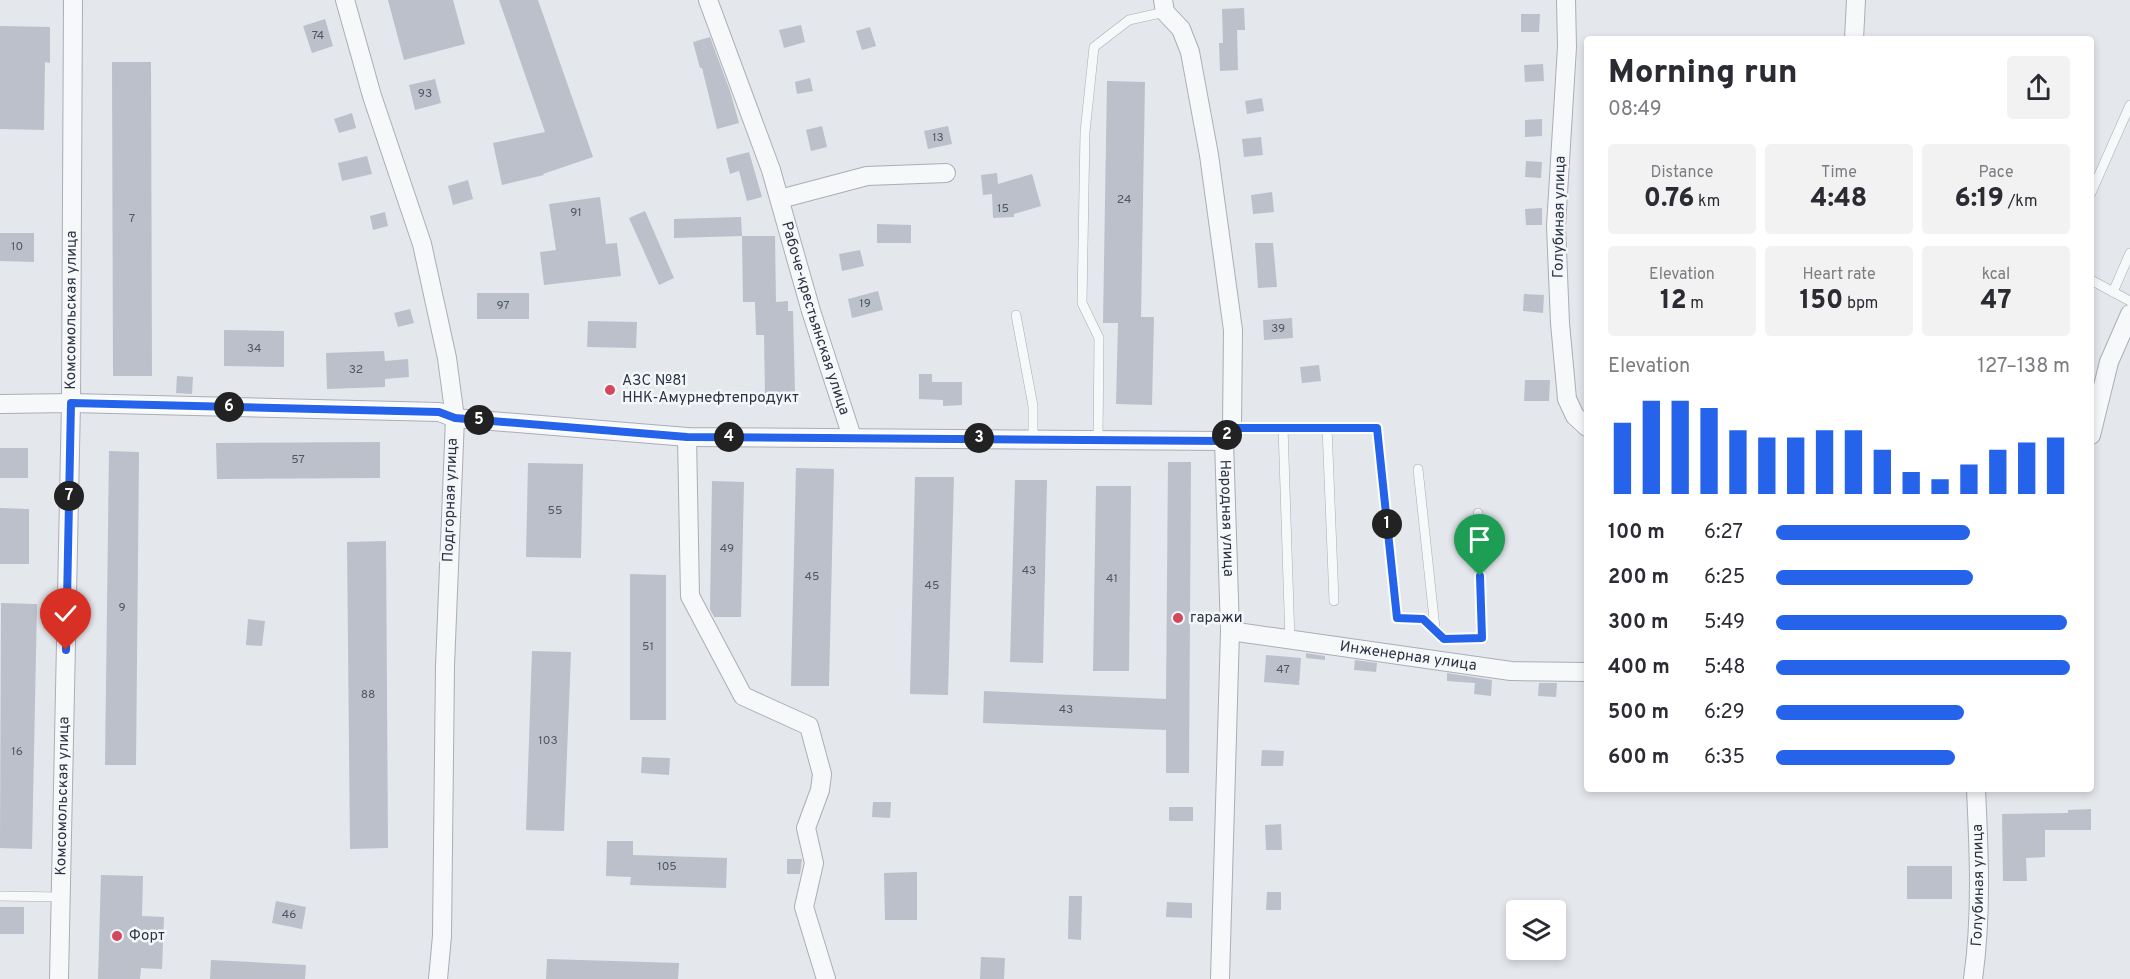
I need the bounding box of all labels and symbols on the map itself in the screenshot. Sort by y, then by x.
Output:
house number: 74 [312,28,324,44]
house number: 93 [418,86,432,102]
house number: 13 [932,130,944,146]
street label: Голубиная улица [1549,156,1571,278]
house number: 24 [1117,192,1131,208]
house number: 15 [997,201,1009,217]
house number: 91 [570,205,582,221]
house number: 7 [129,211,135,227]
street label: Рабоче-крестьянская улица [777,219,854,417]
street label: Комсомольская улица [62,230,81,390]
house number: 10 [11,239,23,255]
house number: 19 [859,296,871,312]
house number: 97 [496,298,510,314]
house number: 39 [1271,321,1285,337]
house number: 34 [247,341,261,357]
house number: 32 [349,362,363,378]
place label: АЗС №81 ННК-Амурнефтепродукт [622,372,799,408]
marker: АЗС №81 ННК-Амурнефтепродукт [603,383,617,397]
pin: 6 [214,392,244,422]
pin: 5 [464,405,494,435]
pin: 2 [1212,420,1242,450]
pin: 4 [714,422,744,452]
pin: 3 [964,423,994,453]
street label: Подгорная улица [439,438,463,562]
house number: 57 [291,452,305,468]
street label: Народная улица [1215,459,1238,577]
pin: 7 [54,481,84,511]
house number: 55 [548,503,562,519]
pin: 1 [1372,509,1402,539]
pin [1454,514,1505,576]
house number: 49 [720,541,734,557]
house number: 43 [1022,563,1036,579]
house number: 45 [805,569,819,585]
house number: 41 [1106,571,1118,587]
house number: 45 [925,578,939,594]
pin [40,588,91,650]
house number: 9 [118,600,126,616]
place label: гаражи [1190,609,1243,628]
marker: гаражи [1171,611,1185,625]
street label: Инженерная улица [1339,637,1478,675]
house number: 51 [642,639,654,655]
house number: 47 [1276,662,1290,678]
house number: 88 [361,687,375,703]
house number: 43 [1059,702,1073,718]
street label: Комсомольская улица [52,716,74,876]
house number: 103 [538,733,558,749]
house number: 16 [11,744,23,760]
street label: Голубиная улица [1967,824,1989,947]
house number: 105 [657,859,677,875]
house number: 46 [282,907,296,923]
place label: Форт [129,927,165,946]
marker: Форт [110,929,124,943]

